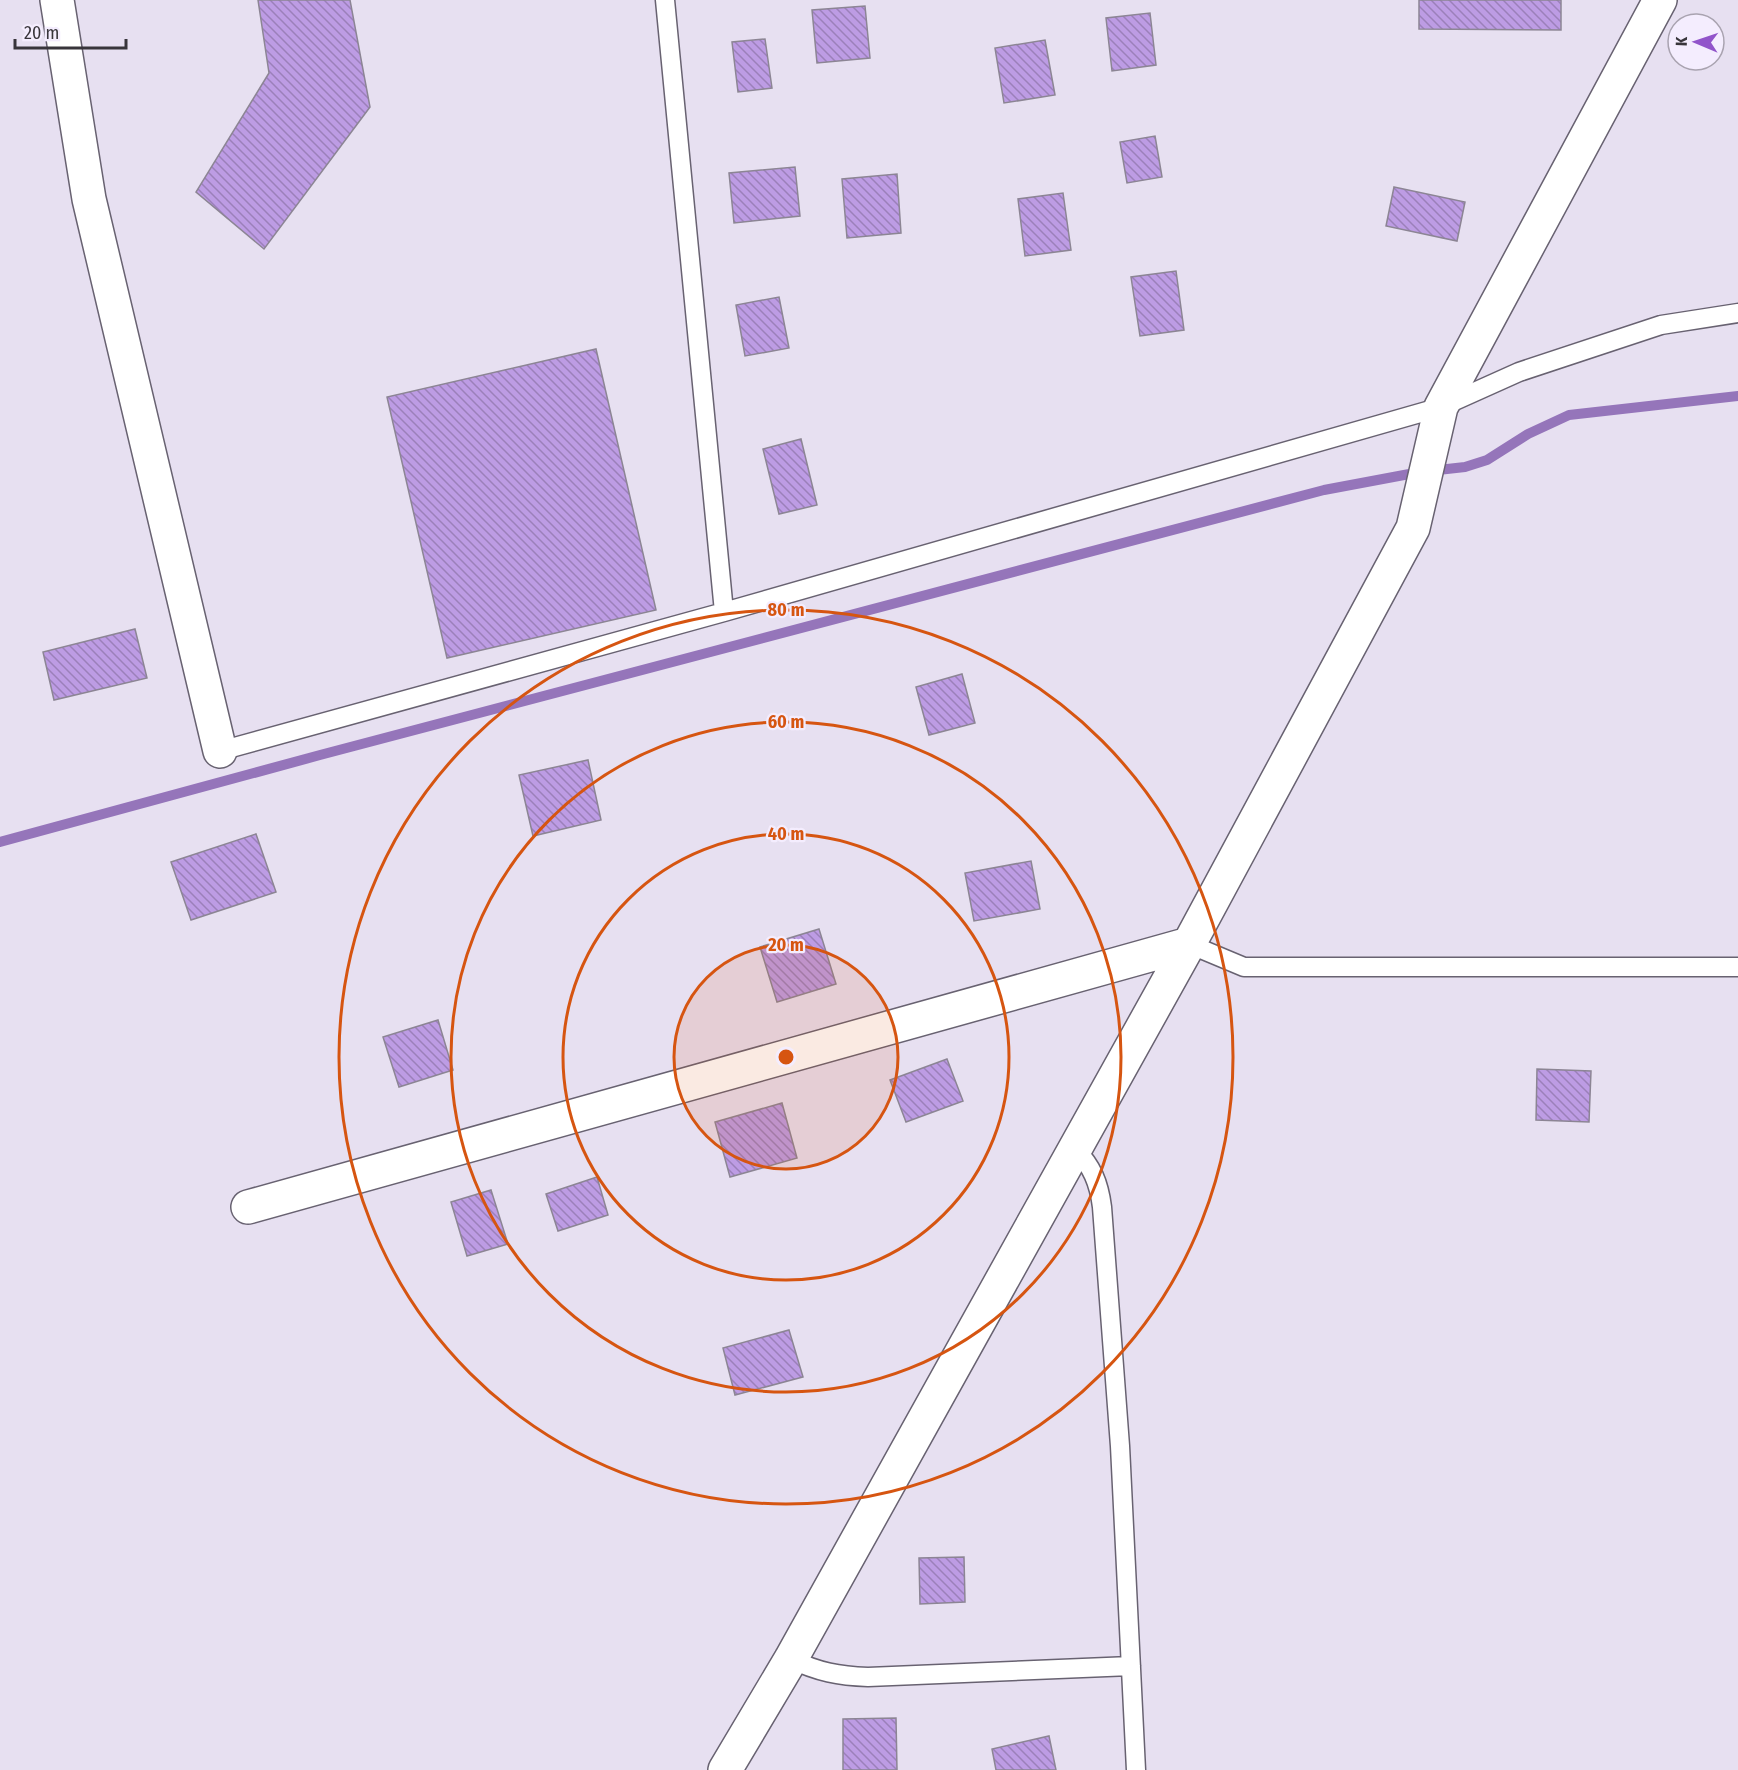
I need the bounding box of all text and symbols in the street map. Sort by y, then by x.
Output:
scale bar [15,12,126,50]
north arrow [1666,12,1726,72]
text: 20 m [24,22,59,44]
text: K [1672,36,1691,46]
text: 80 m [768,599,804,621]
text: 60 m [768,711,804,733]
text: 40 m [768,823,804,845]
text: 20 m [767,934,804,956]
centre of rings [776,1047,796,1067]

